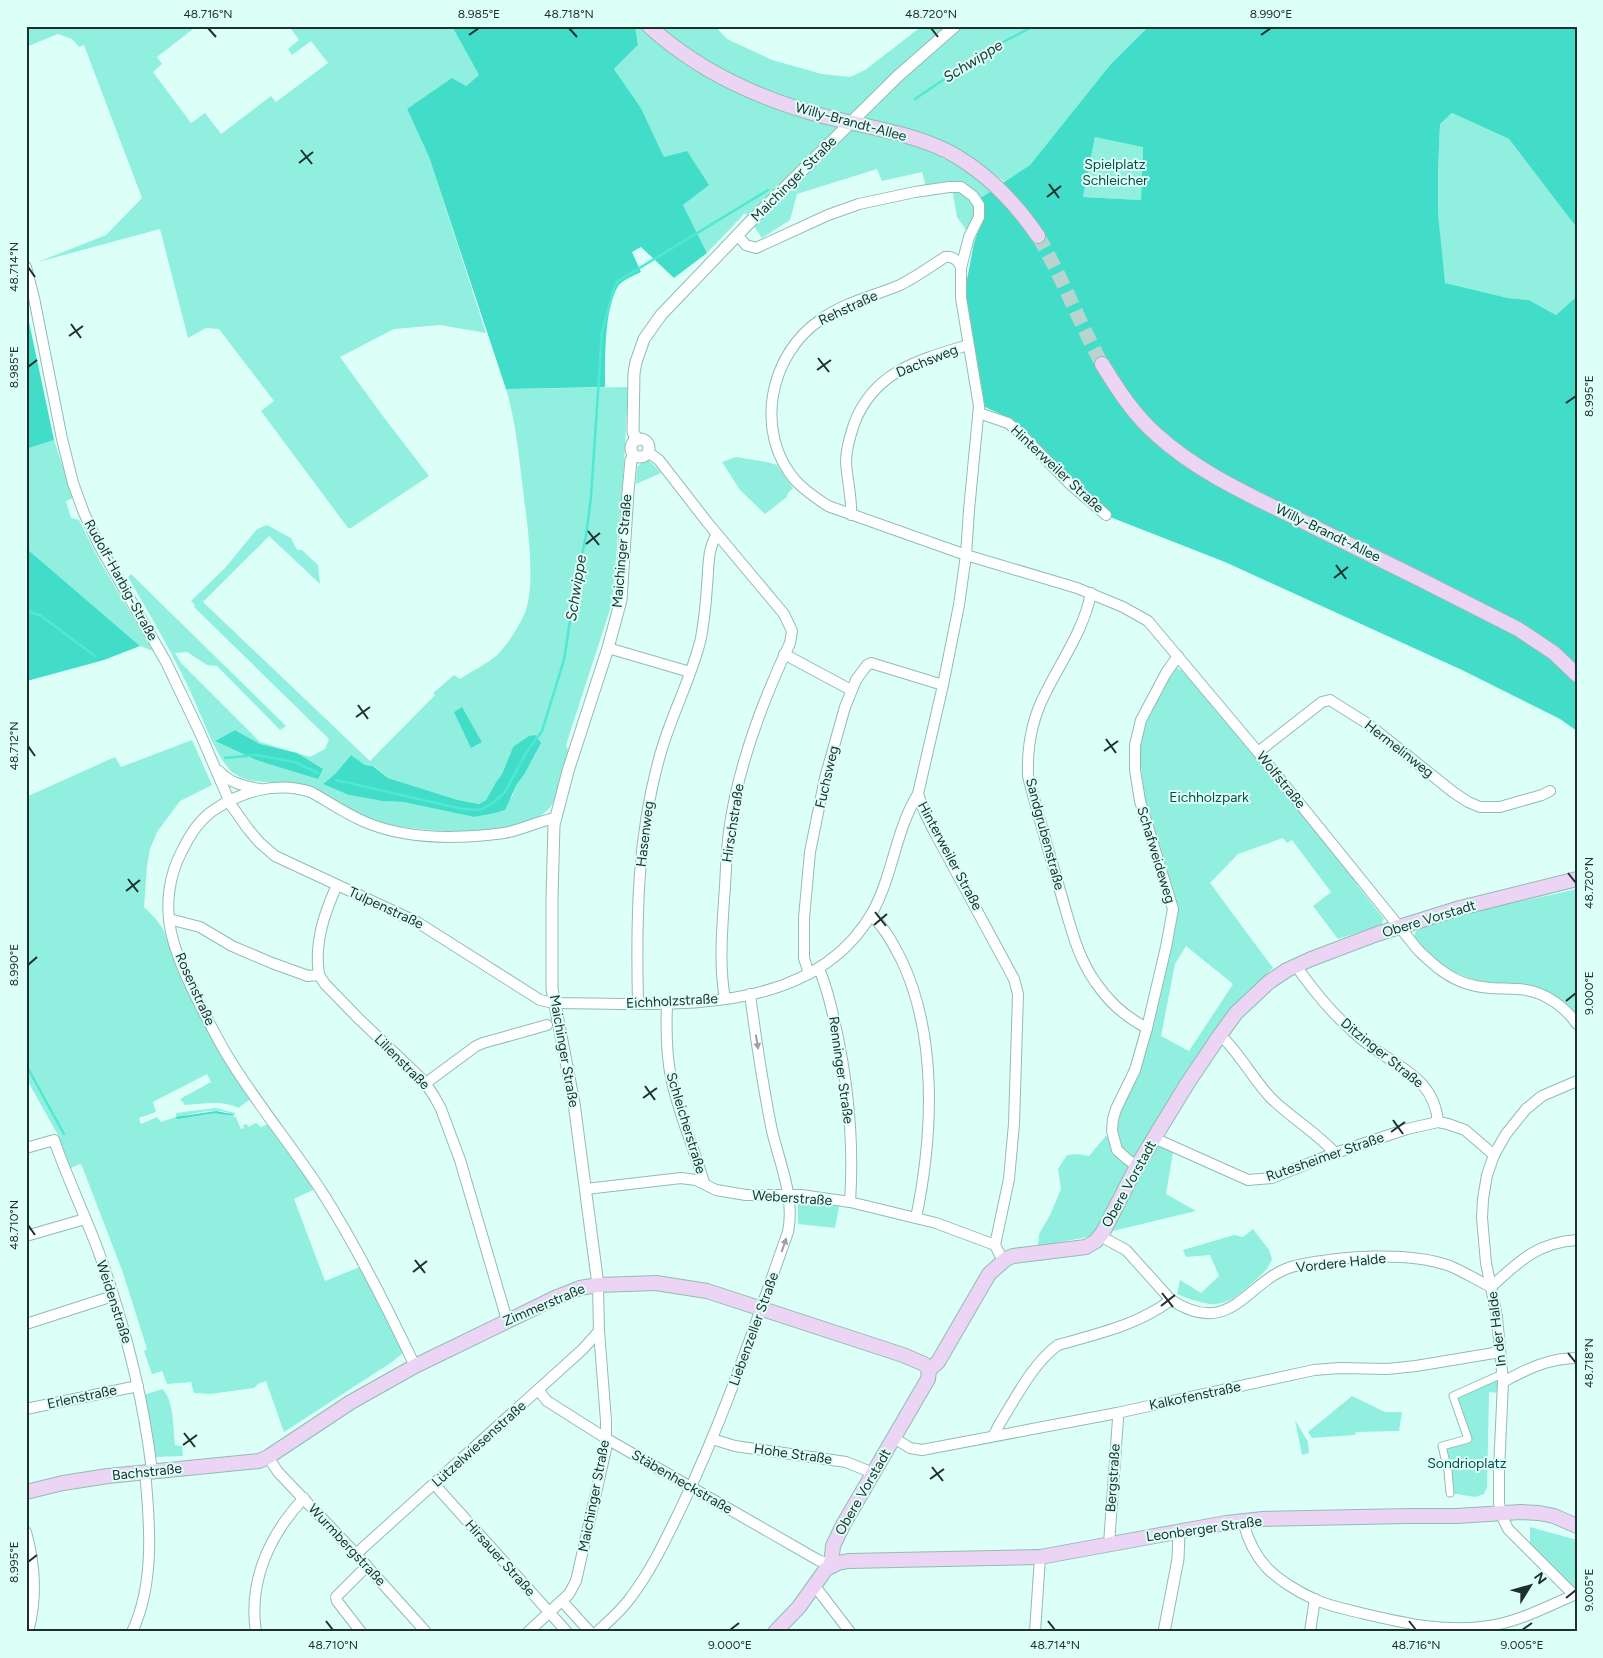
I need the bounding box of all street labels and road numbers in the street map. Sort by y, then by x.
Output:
street label: Willy-Brandt-Allee [793,99,909,145]
street label: Maichinger Straße [748,132,841,225]
street label: Rehstraße [816,287,881,329]
street label: Dachsweg [894,341,960,381]
street label: Hinterweiler Straße [1007,421,1107,517]
street label: Maichinger Straße [609,493,635,609]
street label: Willy-Brandt-Allee [1273,500,1384,566]
street label: Rudolf-Harbig-Straße [81,516,162,644]
street label: Hermelinweg [1361,717,1437,781]
street label: Fuchsweg [812,744,842,810]
street label: Wolfstraße [1253,748,1309,812]
street label: Sandgrubenstraße [1022,776,1068,892]
street label: Hirschstraße [718,782,748,864]
street label: Hinterweiler Straße [914,799,986,914]
street label: Hasenweg [633,800,657,868]
street label: Schafweideweg [1133,805,1179,905]
street label: Tulpenstraße [346,883,427,933]
street label: Obere Vorstadt [1380,897,1478,941]
street label: Rosenstraße [171,950,219,1028]
street label: Eichholzstraße [626,990,719,1012]
street label: Maichinger Straße [546,993,582,1109]
street label: Ditzinger Straße [1337,1014,1427,1092]
street label: Renninger Straße [825,1015,857,1125]
street label: Lilienstraße [371,1031,434,1094]
street label: Schleicherstraße [663,1070,710,1176]
street label: Rutesheimer Straße [1264,1129,1387,1185]
street label: Obere Vorstadt [1098,1137,1160,1231]
street label: Weberstraße [751,1187,833,1209]
street label: Vordere Halde [1295,1250,1387,1276]
street label: Weidenstraße [93,1258,136,1346]
street label: Liebenzeller Straße [726,1270,783,1388]
street label: Zimmerstraße [500,1280,588,1330]
street label: In der Halde [1484,1290,1510,1368]
street label: Kalkofenstraße [1148,1378,1243,1414]
street label: Erlenstraße [46,1381,119,1413]
street label: Lützelwiesenstraße [428,1397,530,1491]
street label: Maichinger Straße [575,1438,613,1554]
street label: Hohe Straße [753,1440,834,1468]
street label: Bergstraße [1102,1443,1124,1513]
street label: Stäbenheckstraße [629,1446,736,1518]
street label: Obere Vorstadt [831,1446,895,1538]
street label: Bachstraße [111,1460,183,1484]
street label: Wurmbergstraße [305,1500,390,1590]
street label: Leonberger Straße [1145,1512,1263,1546]
street label: Hirsauer Straße [461,1516,539,1600]

